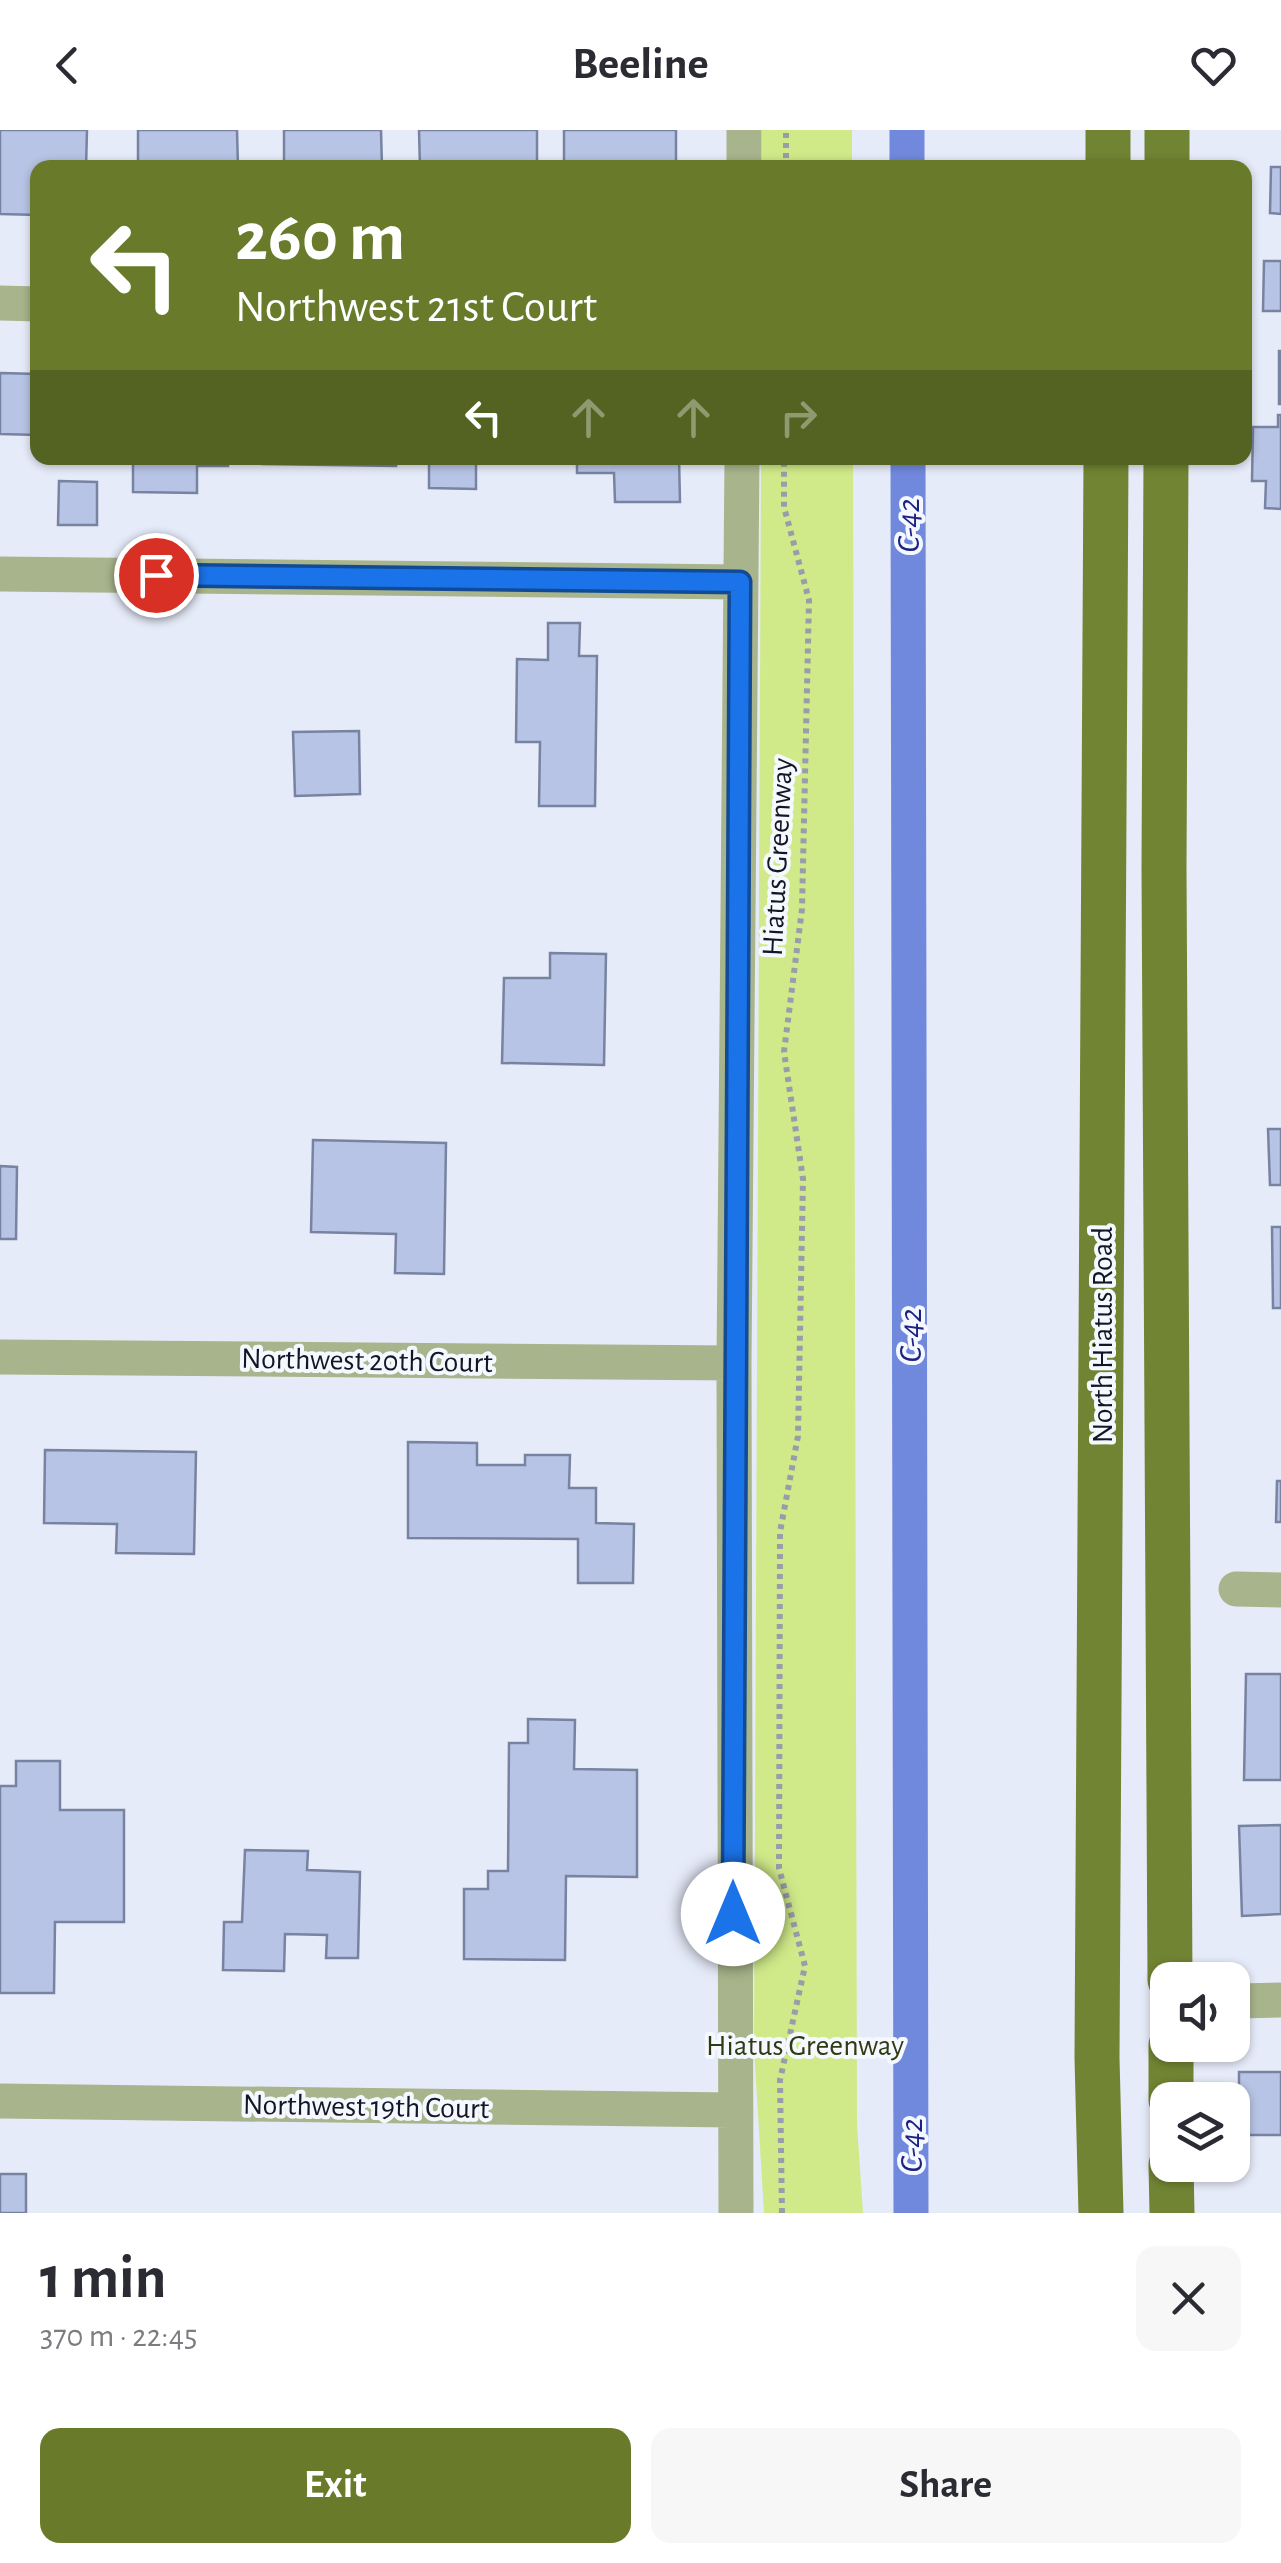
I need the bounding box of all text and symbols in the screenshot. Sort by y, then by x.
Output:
icon: back [40,38,95,93]
icon: heart [1186,38,1241,93]
text: Beeline [572,42,709,87]
icon: left [70,200,200,330]
text: 260 m [235,203,405,273]
text: Northwest 21st Court [235,285,597,330]
icon: left [456,390,511,445]
icon: ahead [561,390,616,445]
icon: ahead [666,390,721,445]
icon: right [771,390,826,445]
water label: C-42 [893,498,925,552]
pin [114,533,199,618]
icon: arrive [129,548,184,603]
street label: Hiatus Greenway [758,757,798,957]
street label: North Hiatus Road [1088,1227,1118,1443]
water label: C-42 [895,1308,927,1362]
street label: Northwest 20th Court [241,1344,493,1378]
position arrow [681,1862,785,1966]
map controls [1150,1962,1250,2182]
button: sound [1150,1962,1250,2062]
park label: Hiatus Greenway [706,2031,904,2061]
button: layers [1150,2082,1250,2182]
street label: Northwest 19th Court [243,2090,490,2124]
water label: C-42 [896,2118,928,2172]
button: close [1136,2246,1241,2351]
text: 1 min [40,2249,166,2309]
text: 370 m · 22:45 [40,2320,197,2352]
button: Exit [40,2428,631,2543]
button: Share [651,2428,1241,2543]

